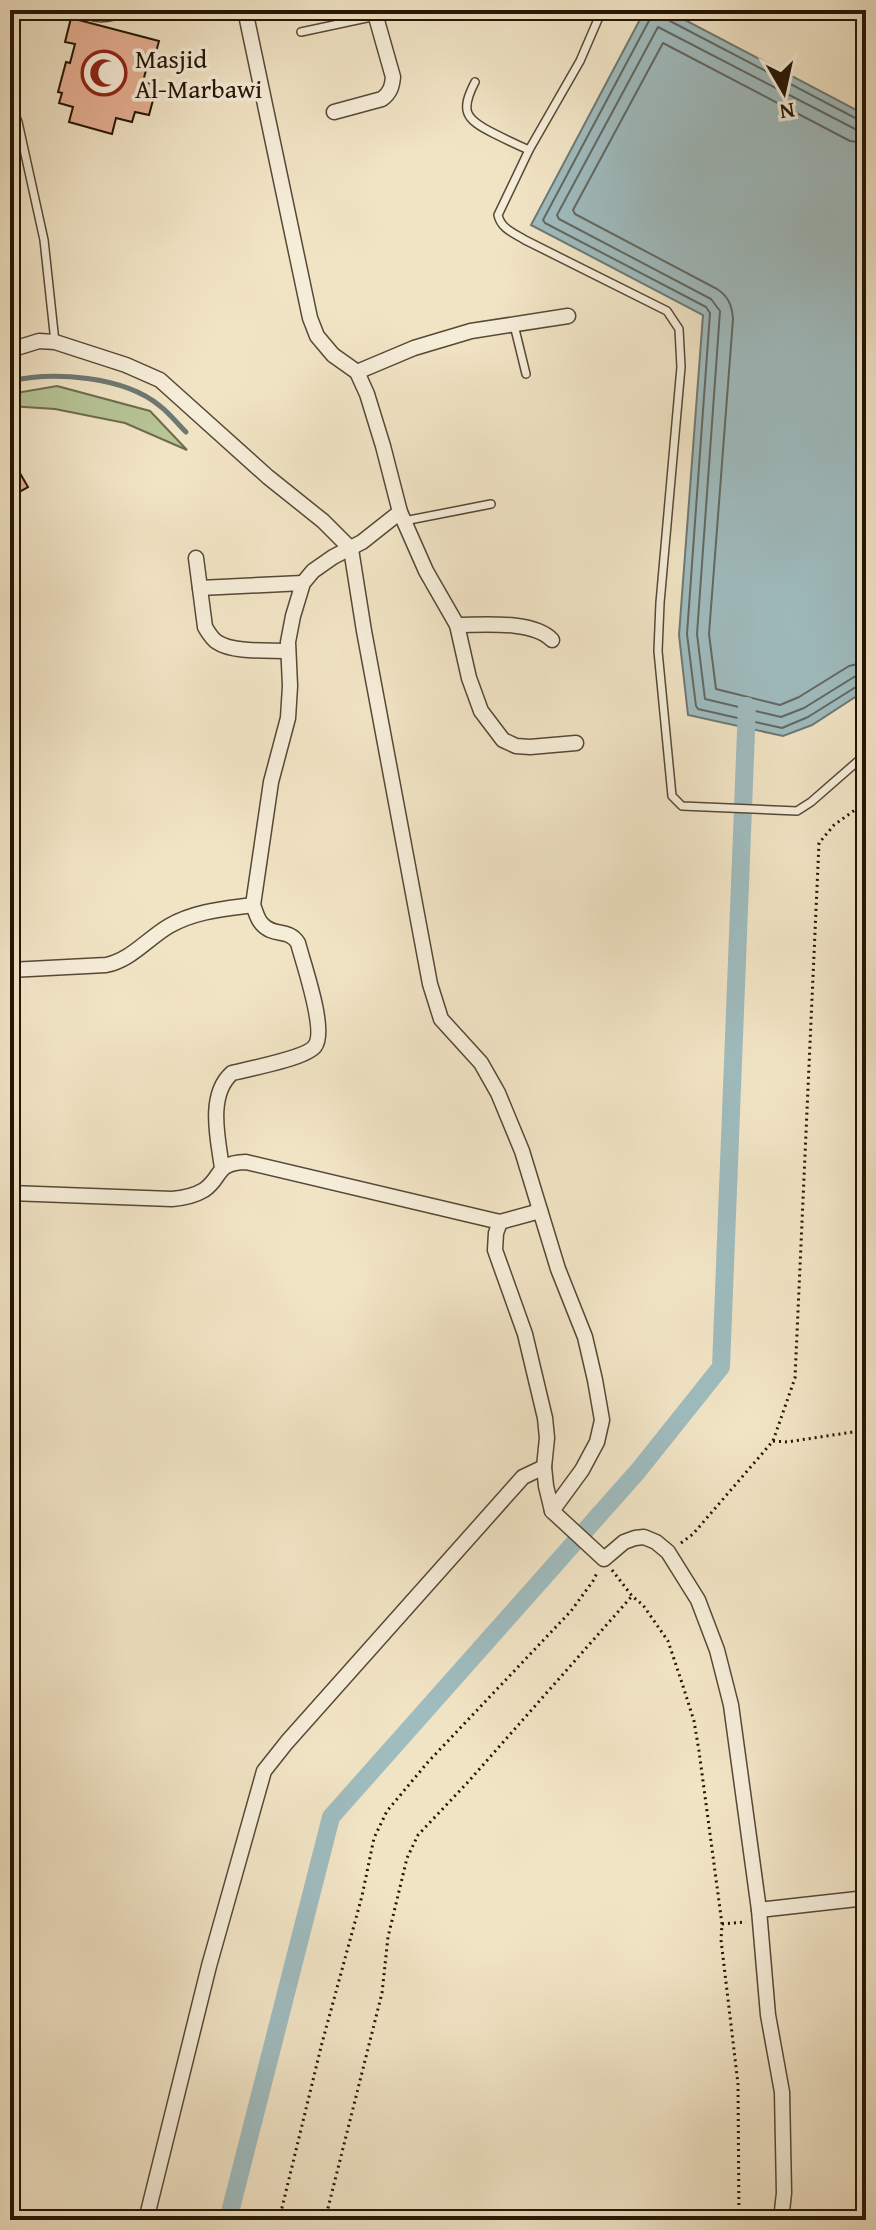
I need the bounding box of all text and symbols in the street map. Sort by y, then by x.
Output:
place label: Masjid Al-Marbawi [135,39,262,108]
mosque icon: Masjid Al-Marbawi [80,49,128,97]
north arrow [744,52,824,132]
text: N [777,95,797,129]

